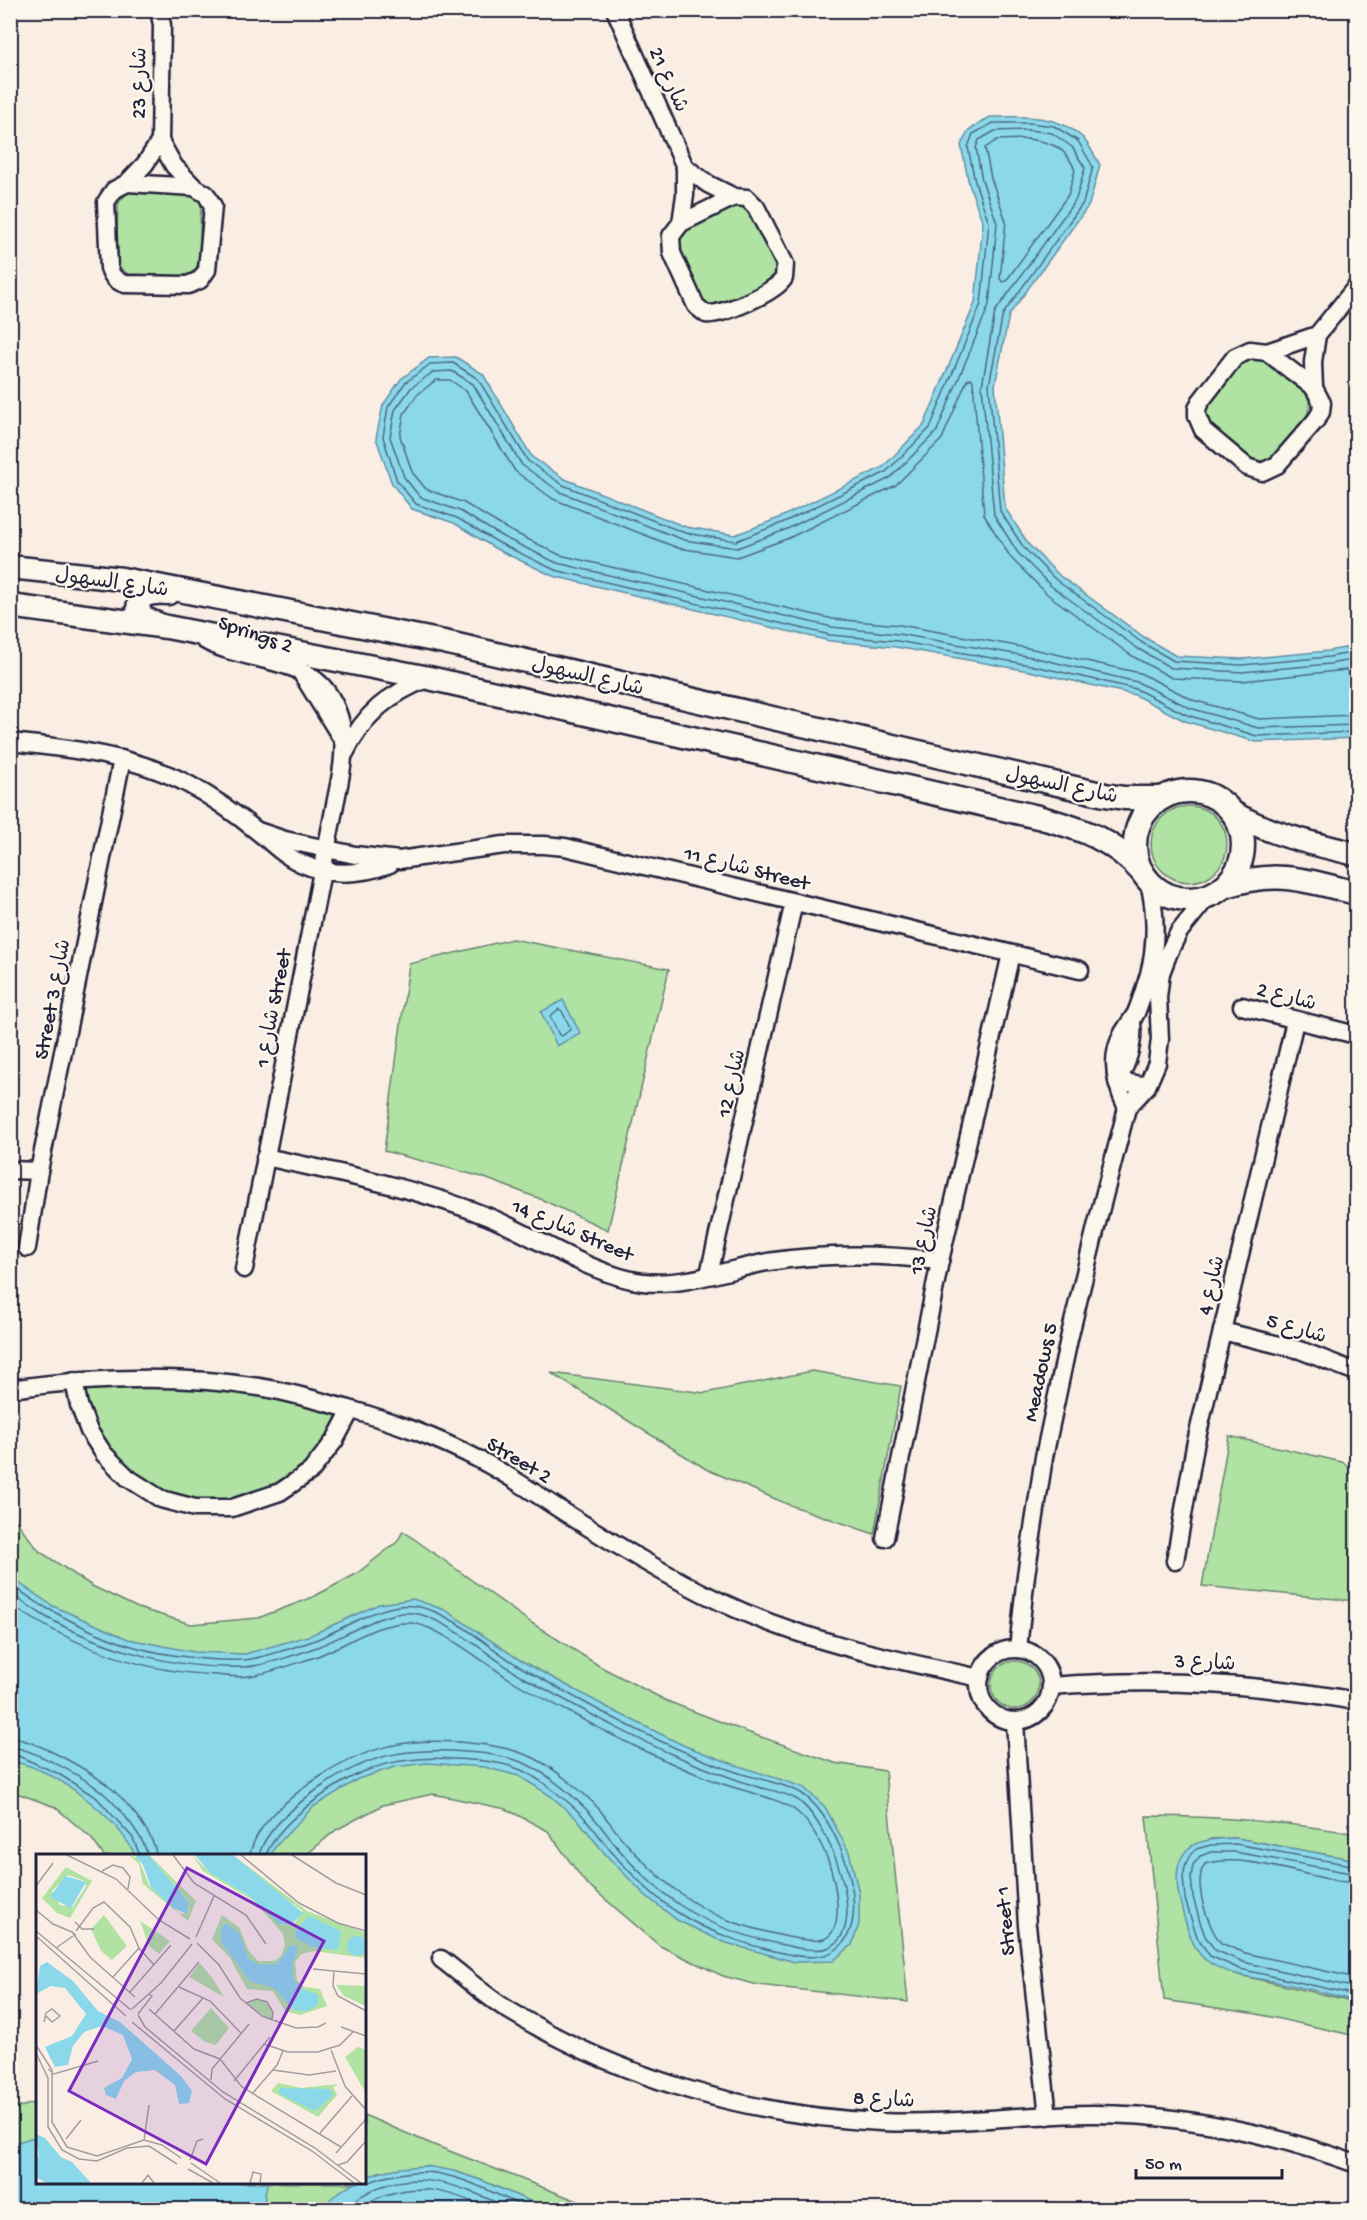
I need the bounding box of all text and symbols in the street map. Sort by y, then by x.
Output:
street label: شارع 21 [641,44,692,117]
street label: شارع 23 [128,47,155,119]
street label: شارع السهول [53,564,170,605]
street label: Springs 2 [214,612,295,661]
street label: شارع السهول [529,653,646,703]
street label: شارع السهول [1003,763,1120,812]
street label: شارع 11 Street [680,842,814,899]
street label: Street شارع 3 [30,937,78,1062]
street label: شارع 1 Street [252,945,300,1071]
street label: شارع 2 [1254,978,1319,1018]
street label: شارع 12 [713,1047,753,1121]
street label: شارع 14 Street [506,1195,638,1270]
street label: شارع 13 [905,1204,945,1279]
street label: شارع 4 [1194,1254,1232,1318]
street label: شارع 5 [1263,1309,1329,1351]
street label: Meadows 5 [1020,1321,1065,1424]
street label: Street 2 [481,1433,555,1491]
street label: شارع 3 [1173,1650,1236,1679]
inset map [36,1854,366,2184]
street label: Street 1 [992,1885,1023,1956]
street label: شارع 8 [852,2087,915,2116]
scale bar [1136,2142,1282,2180]
text: 50 m [1145,2155,1182,2176]

